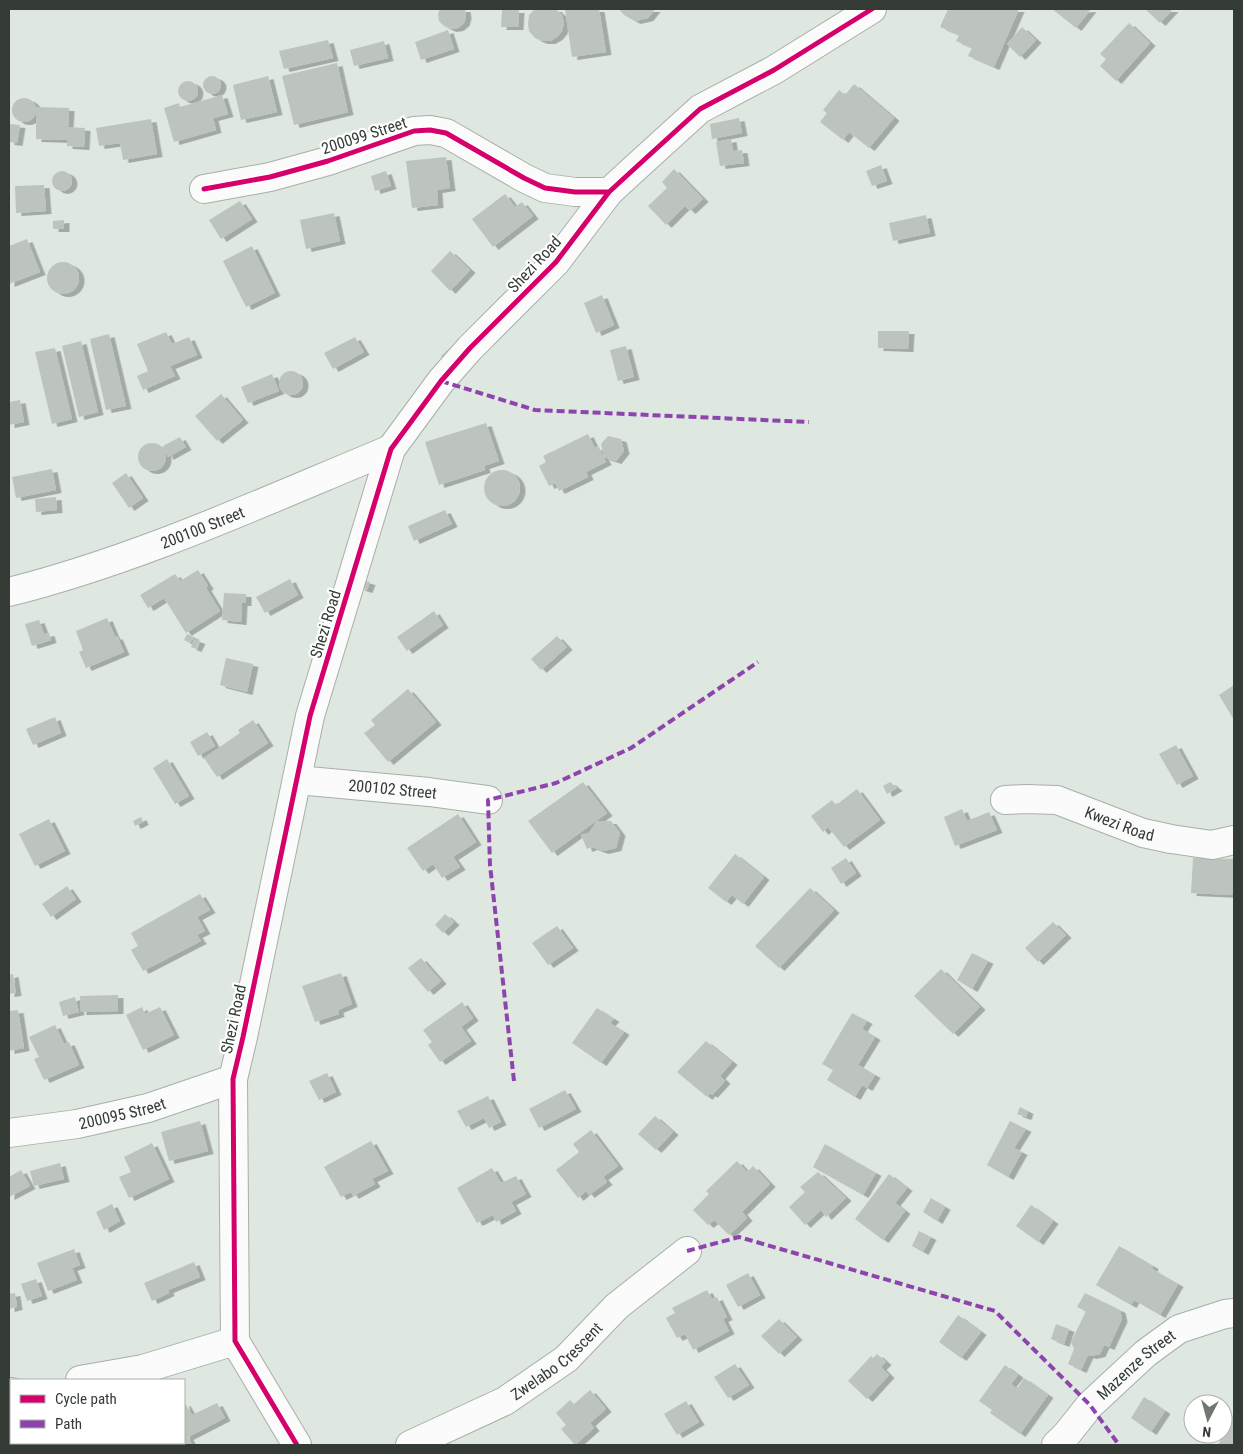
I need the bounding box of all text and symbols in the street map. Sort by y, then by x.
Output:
street label: 200099 Street [319,113,409,158]
street label: Shezi Road [504,232,565,296]
street label: 200100 Street [158,502,247,553]
street label: Shezi Road [306,588,345,660]
street label: 200102 Street [348,776,438,803]
street label: Kwezi Road [1082,803,1156,845]
street label: Shezi Road [217,983,250,1055]
street label: 200095 Street [77,1094,168,1133]
street label: Zwelabo Crescent [507,1318,606,1404]
street label: Mazenze Street [1093,1326,1179,1404]
legend [10,1379,185,1444]
text: Cycle path [55,1390,117,1408]
north arrow [1183,1394,1233,1444]
text: Path [55,1415,82,1433]
text: N [1202,1424,1212,1440]

